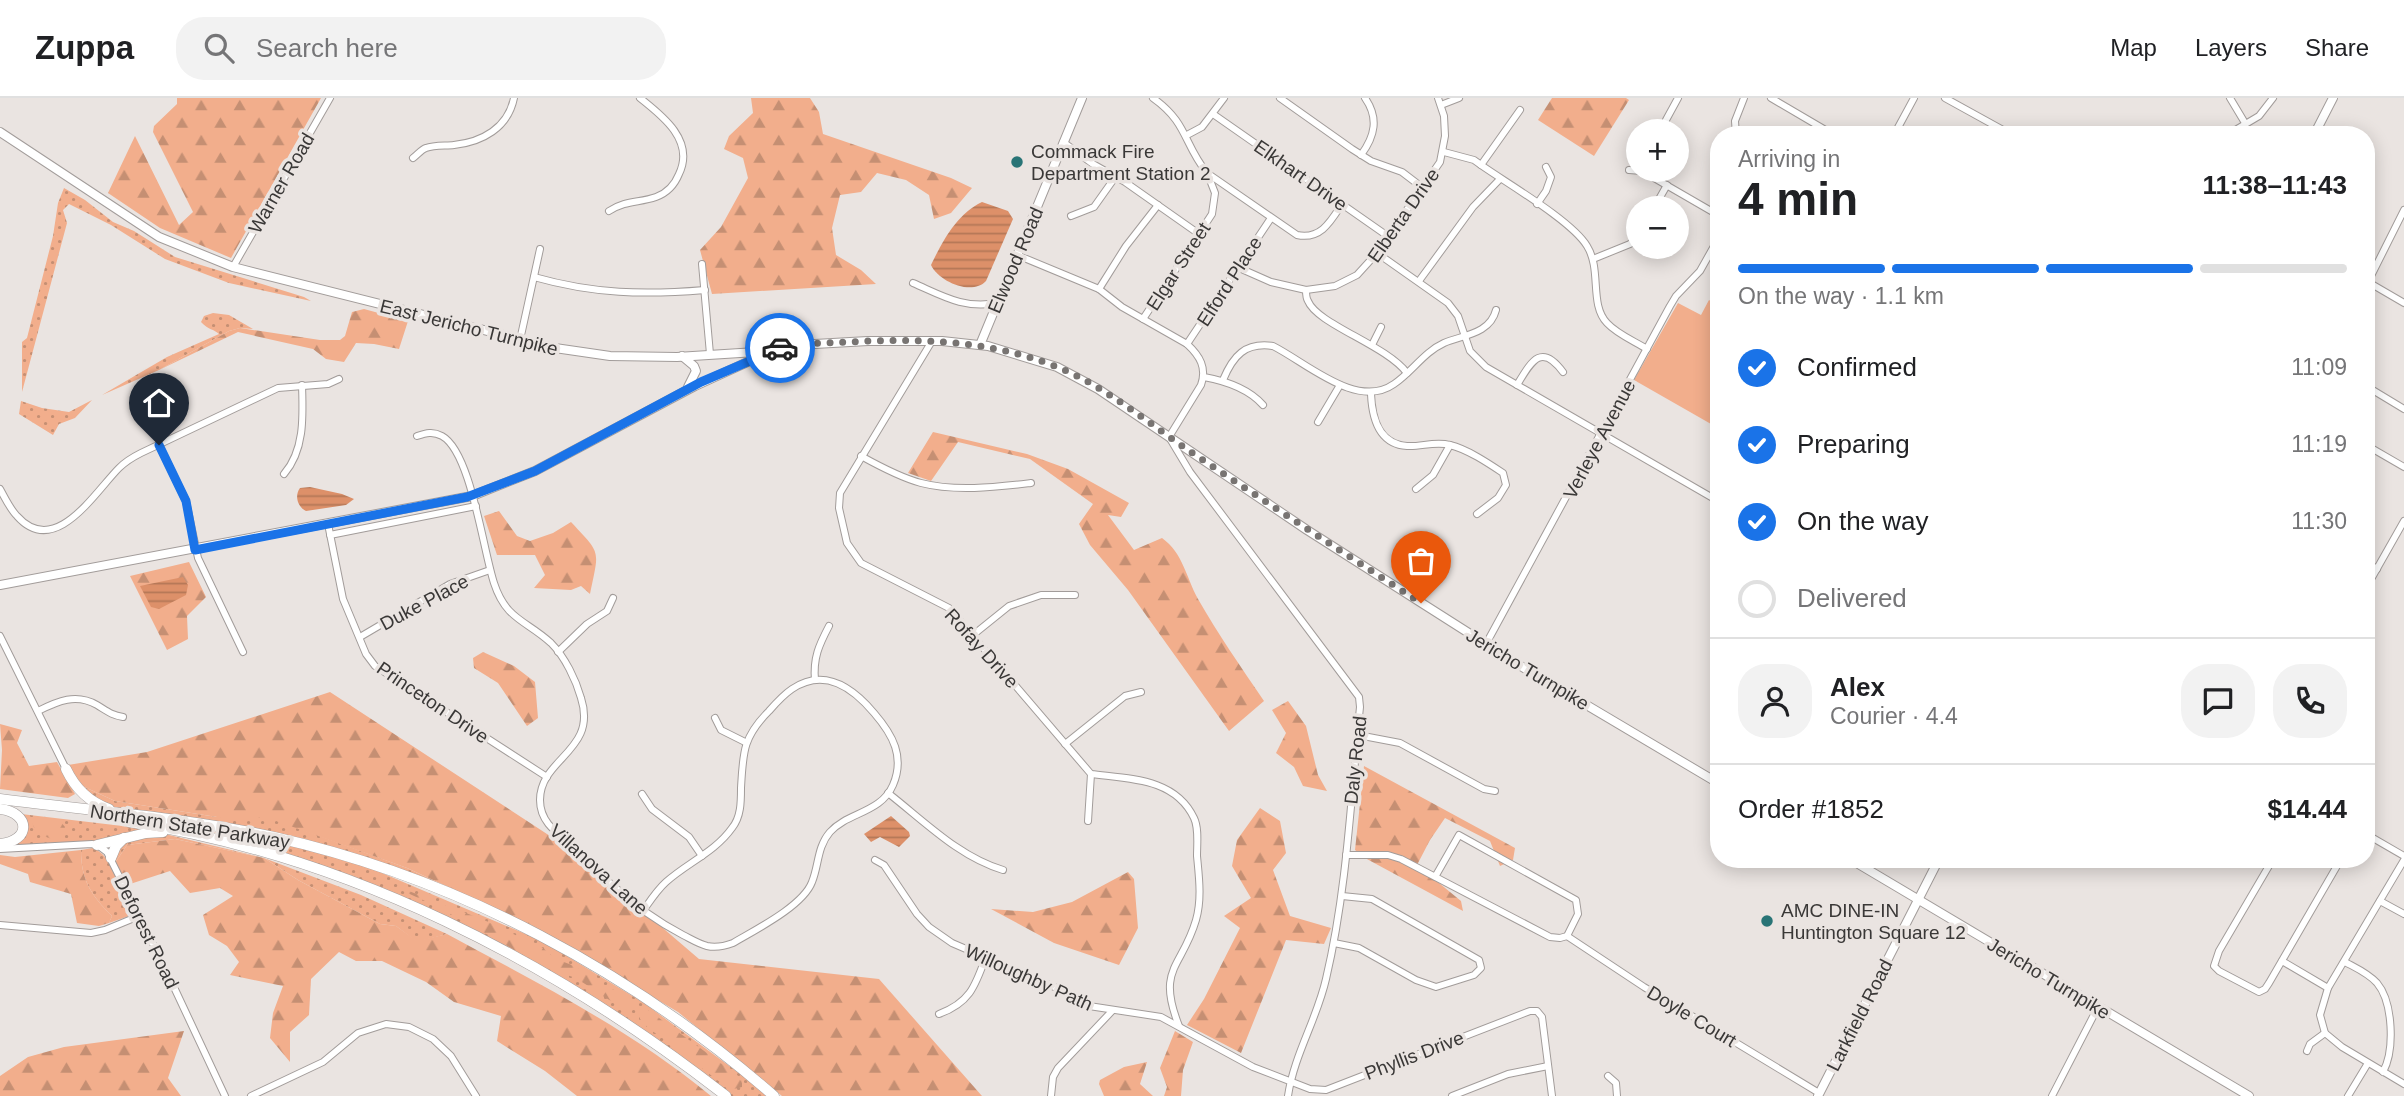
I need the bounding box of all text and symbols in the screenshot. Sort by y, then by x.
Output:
search box [176,17,666,80]
text: Zuppa [35,29,134,66]
icon: search [200,29,238,67]
text: Search here [256,33,398,63]
text: Map [2110,34,2157,61]
text: Layers [2195,34,2267,61]
text: Share [2305,34,2369,61]
map controls [1626,119,1689,259]
button: + [1626,119,1689,182]
street label: Warner Road [244,129,319,237]
street label: Elkhart Drive [1250,136,1351,215]
place label: Commack Fire Department Station 2 [1031,141,1211,184]
text: Arriving in [1738,146,1840,172]
marker: Commack Fire Department Station 2 [1009,154,1025,170]
street label: Elberta Drive [1363,164,1444,266]
text: 11:38–11:43 [2202,170,2347,200]
text: 4 min [1738,173,1858,225]
button: − [1626,196,1689,259]
street label: Elwood Road [984,204,1047,316]
street label: Elgar Street [1142,218,1215,314]
street label: Elford Place [1193,233,1266,330]
text: On the way · 1.1 km [1738,283,1944,309]
street label: East Jericho Turnpike [378,295,560,360]
courier [745,313,815,383]
icon: car [761,329,799,367]
icon: check [1738,349,1776,387]
text: Confirmed [1797,352,1917,382]
text: 11:09 [2291,354,2347,380]
pin [129,373,189,445]
street label: Verleye Avenue [1559,376,1640,502]
icon: home [140,384,178,422]
icon: check [1738,426,1776,464]
text: Preparing [1797,429,1910,459]
text: 11:19 [2291,431,2347,457]
icon: check [1738,503,1776,541]
text: On the way [1797,506,1929,536]
text: 11:30 [2291,508,2347,534]
pin [1391,531,1451,603]
icon: bag [1402,542,1440,580]
street label: Duke Place [376,570,472,635]
text: Delivered [1797,583,1907,613]
street label: Rofay Drive [941,604,1023,692]
street label: Jericho Turnpike [1463,625,1593,714]
street label: Princeton Drive [373,657,492,747]
button: person [1738,664,1812,738]
button: chat [2181,664,2255,738]
button: phone [2273,664,2347,738]
text: Alex [1830,672,1885,702]
text: Courier · 4.4 [1830,703,1958,729]
street label: Daly Road [1340,715,1371,805]
text: Order #1852 [1738,794,1884,824]
text: $14.44 [2267,794,2347,824]
street label: Northern State Parkway [89,800,292,853]
street label: Villanova Lane [545,820,652,919]
street label: Deforest Road [110,873,183,992]
place label: AMC DINE-IN Huntington Square 12 [1781,900,1966,943]
marker: AMC DINE-IN Huntington Square 12 [1759,913,1775,929]
street label: Jericho Turnpike [1984,934,2114,1023]
street label: Willoughby Path [962,940,1096,1015]
street label: Larkfield Road [1822,956,1897,1075]
street label: Doyle Court [1643,982,1741,1052]
street label: Phyllis Drive [1362,1027,1467,1084]

